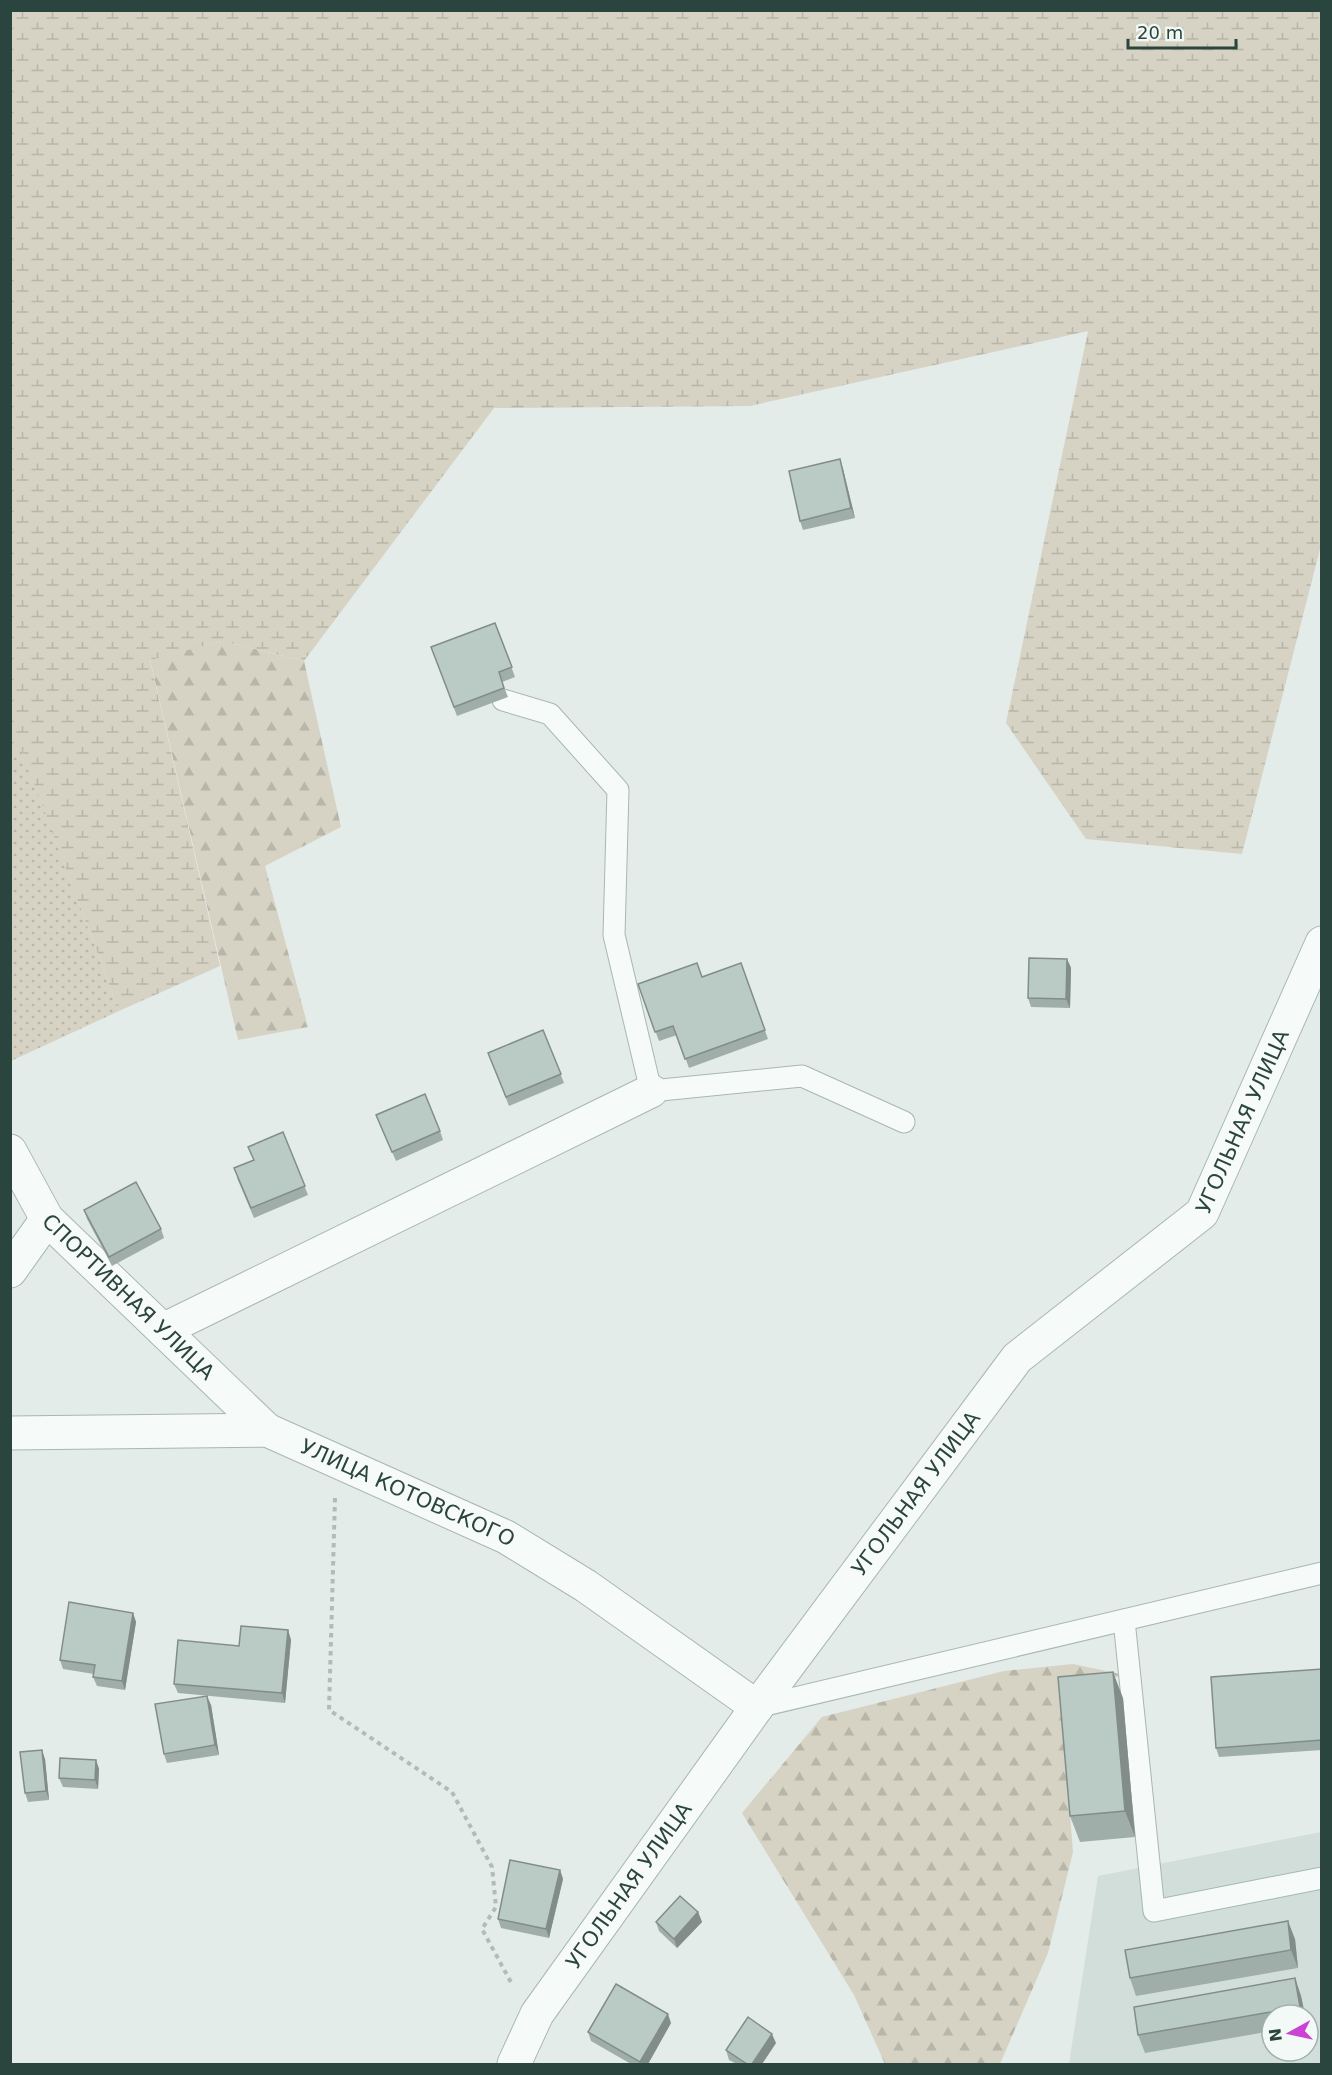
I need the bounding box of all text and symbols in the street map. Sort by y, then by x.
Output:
scale bar [1128,12,1236,50]
text: 20 m [1137,22,1183,43]
street label: УГОЛЬНАЯ УЛИЦА [1191,1025,1294,1217]
street label: СПОРТИВНАЯ УЛИЦА [37,1209,220,1385]
street label: УГОЛЬНАЯ УЛИЦА [847,1406,985,1580]
street label: УЛИЦА КОТОВСКОГО [297,1434,519,1552]
street label: УГОЛЬНАЯ УЛИЦА [561,1797,697,1973]
north arrow [1260,2003,1320,2063]
text: N [1265,2027,1286,2043]

